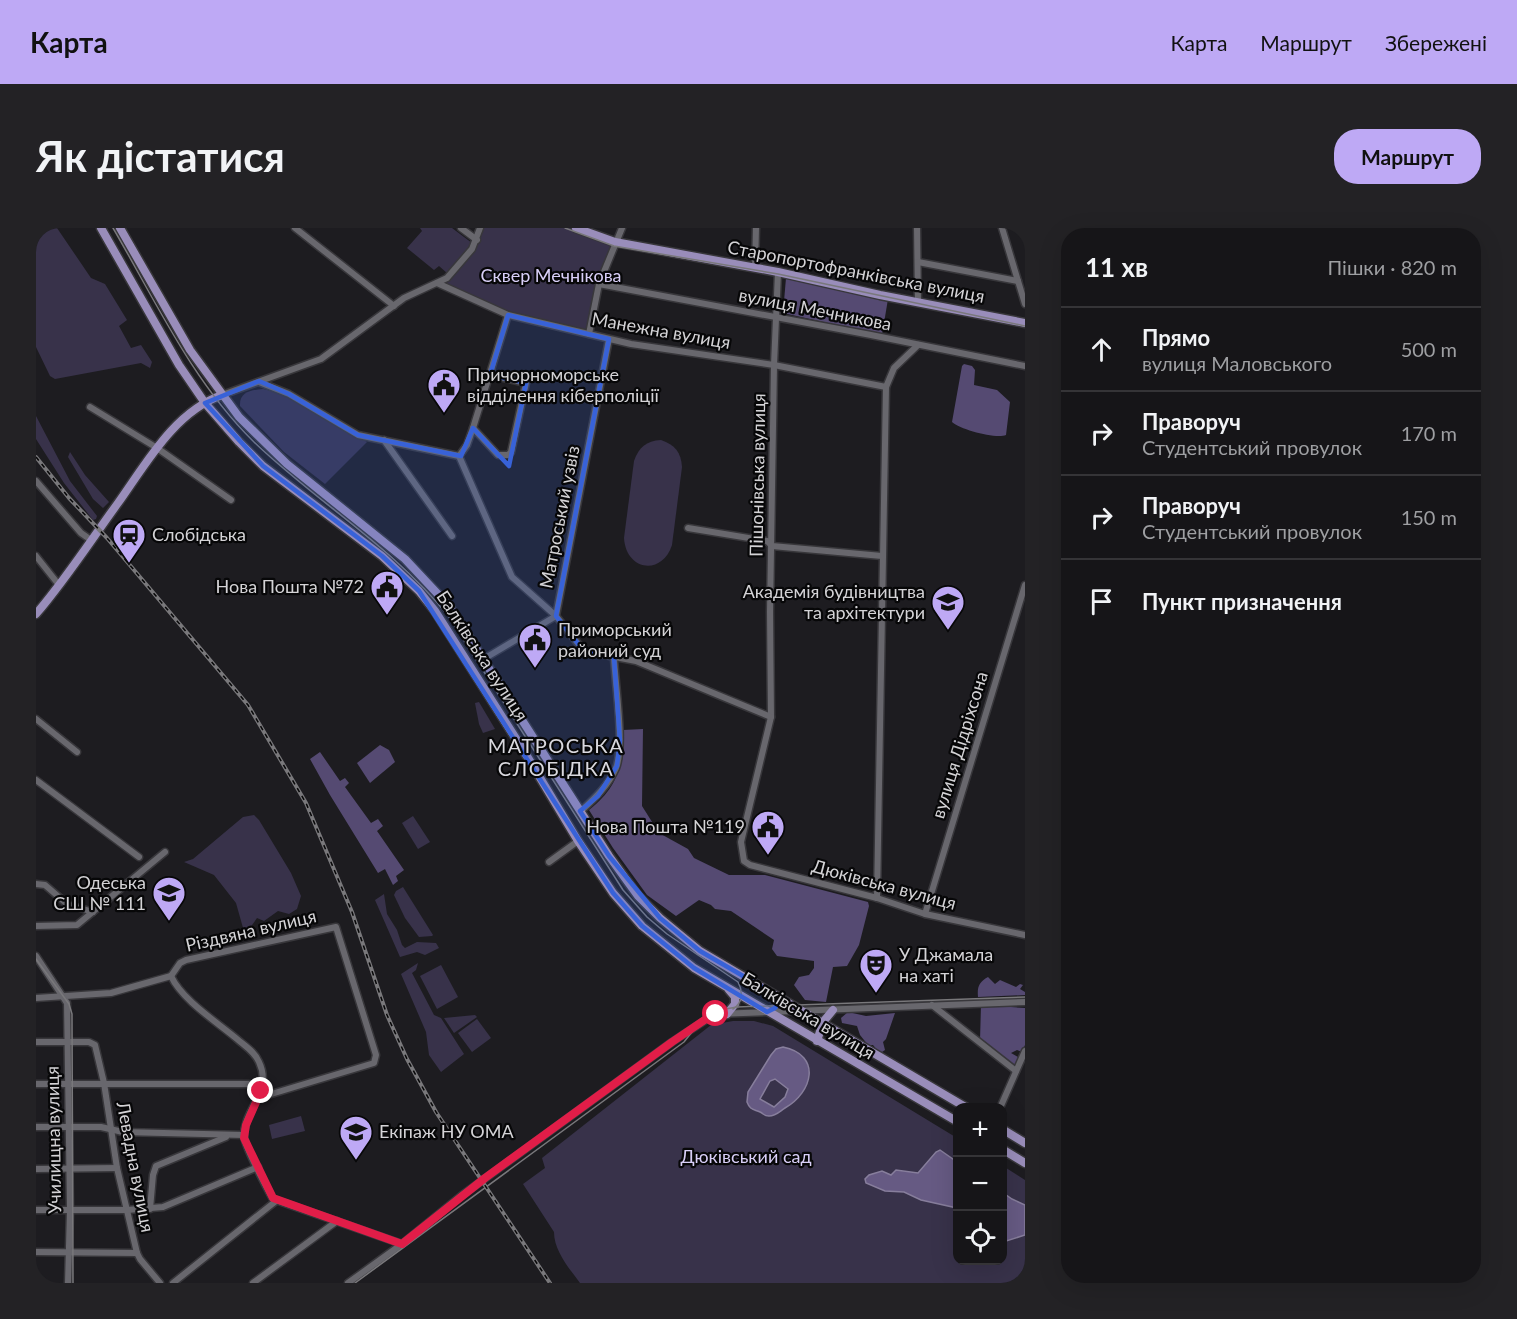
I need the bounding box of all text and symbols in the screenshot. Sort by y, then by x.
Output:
text: Карта [30,25,108,59]
text: Карта [1171,30,1227,55]
text: Маршрут [1260,30,1352,55]
text: Збережені [1385,30,1487,55]
button: Маршрут [1334,129,1481,184]
text: Як дістатися [36,131,285,181]
street label: Старопортофранківська вулиця [726,235,987,307]
text: 11 хв [1085,251,1148,283]
text: Пішки · 820 m [1328,255,1457,279]
park label: Сквер Мечнікова [480,264,622,286]
street label: вулиця Мечникова [737,283,893,335]
street label: Манежна вулиця [590,307,732,353]
text: Прямо [1142,324,1210,351]
icon: ahead [1085,333,1118,366]
text: 500 m [1401,337,1457,361]
text: вулиця Маловського [1142,351,1332,375]
place label: Причорноморське відділення кіберполіції [467,363,660,406]
public building icon: Причорноморське відділення кіберполіції [426,367,462,414]
street label: Пішонівська вулиця [745,393,769,557]
text: Праворуч [1142,408,1241,435]
icon: right [1085,417,1118,450]
text: 170 m [1401,421,1457,445]
text: Студентський провулок [1142,435,1362,459]
street label: Матроський узвіз [534,444,584,590]
text: Праворуч [1142,492,1241,519]
icon: right [1085,501,1118,534]
text: 150 m [1401,505,1457,529]
station icon: Слобідська [111,517,147,564]
text: Студентський провулок [1142,519,1362,543]
place label: Слобідська [152,523,246,545]
public building icon: Нова Пошта №72 [369,569,405,616]
place label: Нова Пошта №72 [216,575,364,597]
place label: Академія будівництва та архітектури [743,580,925,623]
school or university icon: Академія будівництва та архітектури [930,584,966,631]
icon: arrive [1085,585,1118,618]
street label: Балківська вулиця [432,586,533,725]
text: Пункт призначення [1142,588,1342,615]
place label: Приморський районий суд [558,618,672,661]
public building icon: Приморський районий суд [517,622,553,669]
street label: вулиця Дідріхсона [926,669,992,821]
district label: МАТРОСЬКА СЛОБІДКА [488,733,624,780]
public building icon: Нова Пошта №119 [750,809,786,856]
place label: Нова Пошта №119 [586,815,745,837]
street label: Дюківська вулиця [810,854,959,914]
place label: Одеська СШ № 111 [53,871,146,914]
school or university icon: Одеська СШ № 111 [151,875,187,922]
street label: Різдвяна вулиця [183,904,318,956]
place label: У Джамала на хаті [899,943,993,986]
theatre icon: У Джамала на хаті [858,947,894,994]
street label: Балківська вулиця [738,967,879,1063]
route start [702,1000,728,1026]
street label: Училищна вулиця [41,1066,65,1214]
route end [247,1077,273,1103]
street label: Левадна вулиця [112,1099,159,1234]
map controls [953,1103,1007,1265]
button: + [953,1103,1007,1157]
school or university icon: Екіпаж НУ ОМА [338,1114,374,1161]
place label: Екіпаж НУ ОМА [379,1120,514,1142]
park label: Дюківський сад [680,1145,812,1167]
button: − [953,1157,1007,1211]
button: locate [953,1211,1007,1265]

